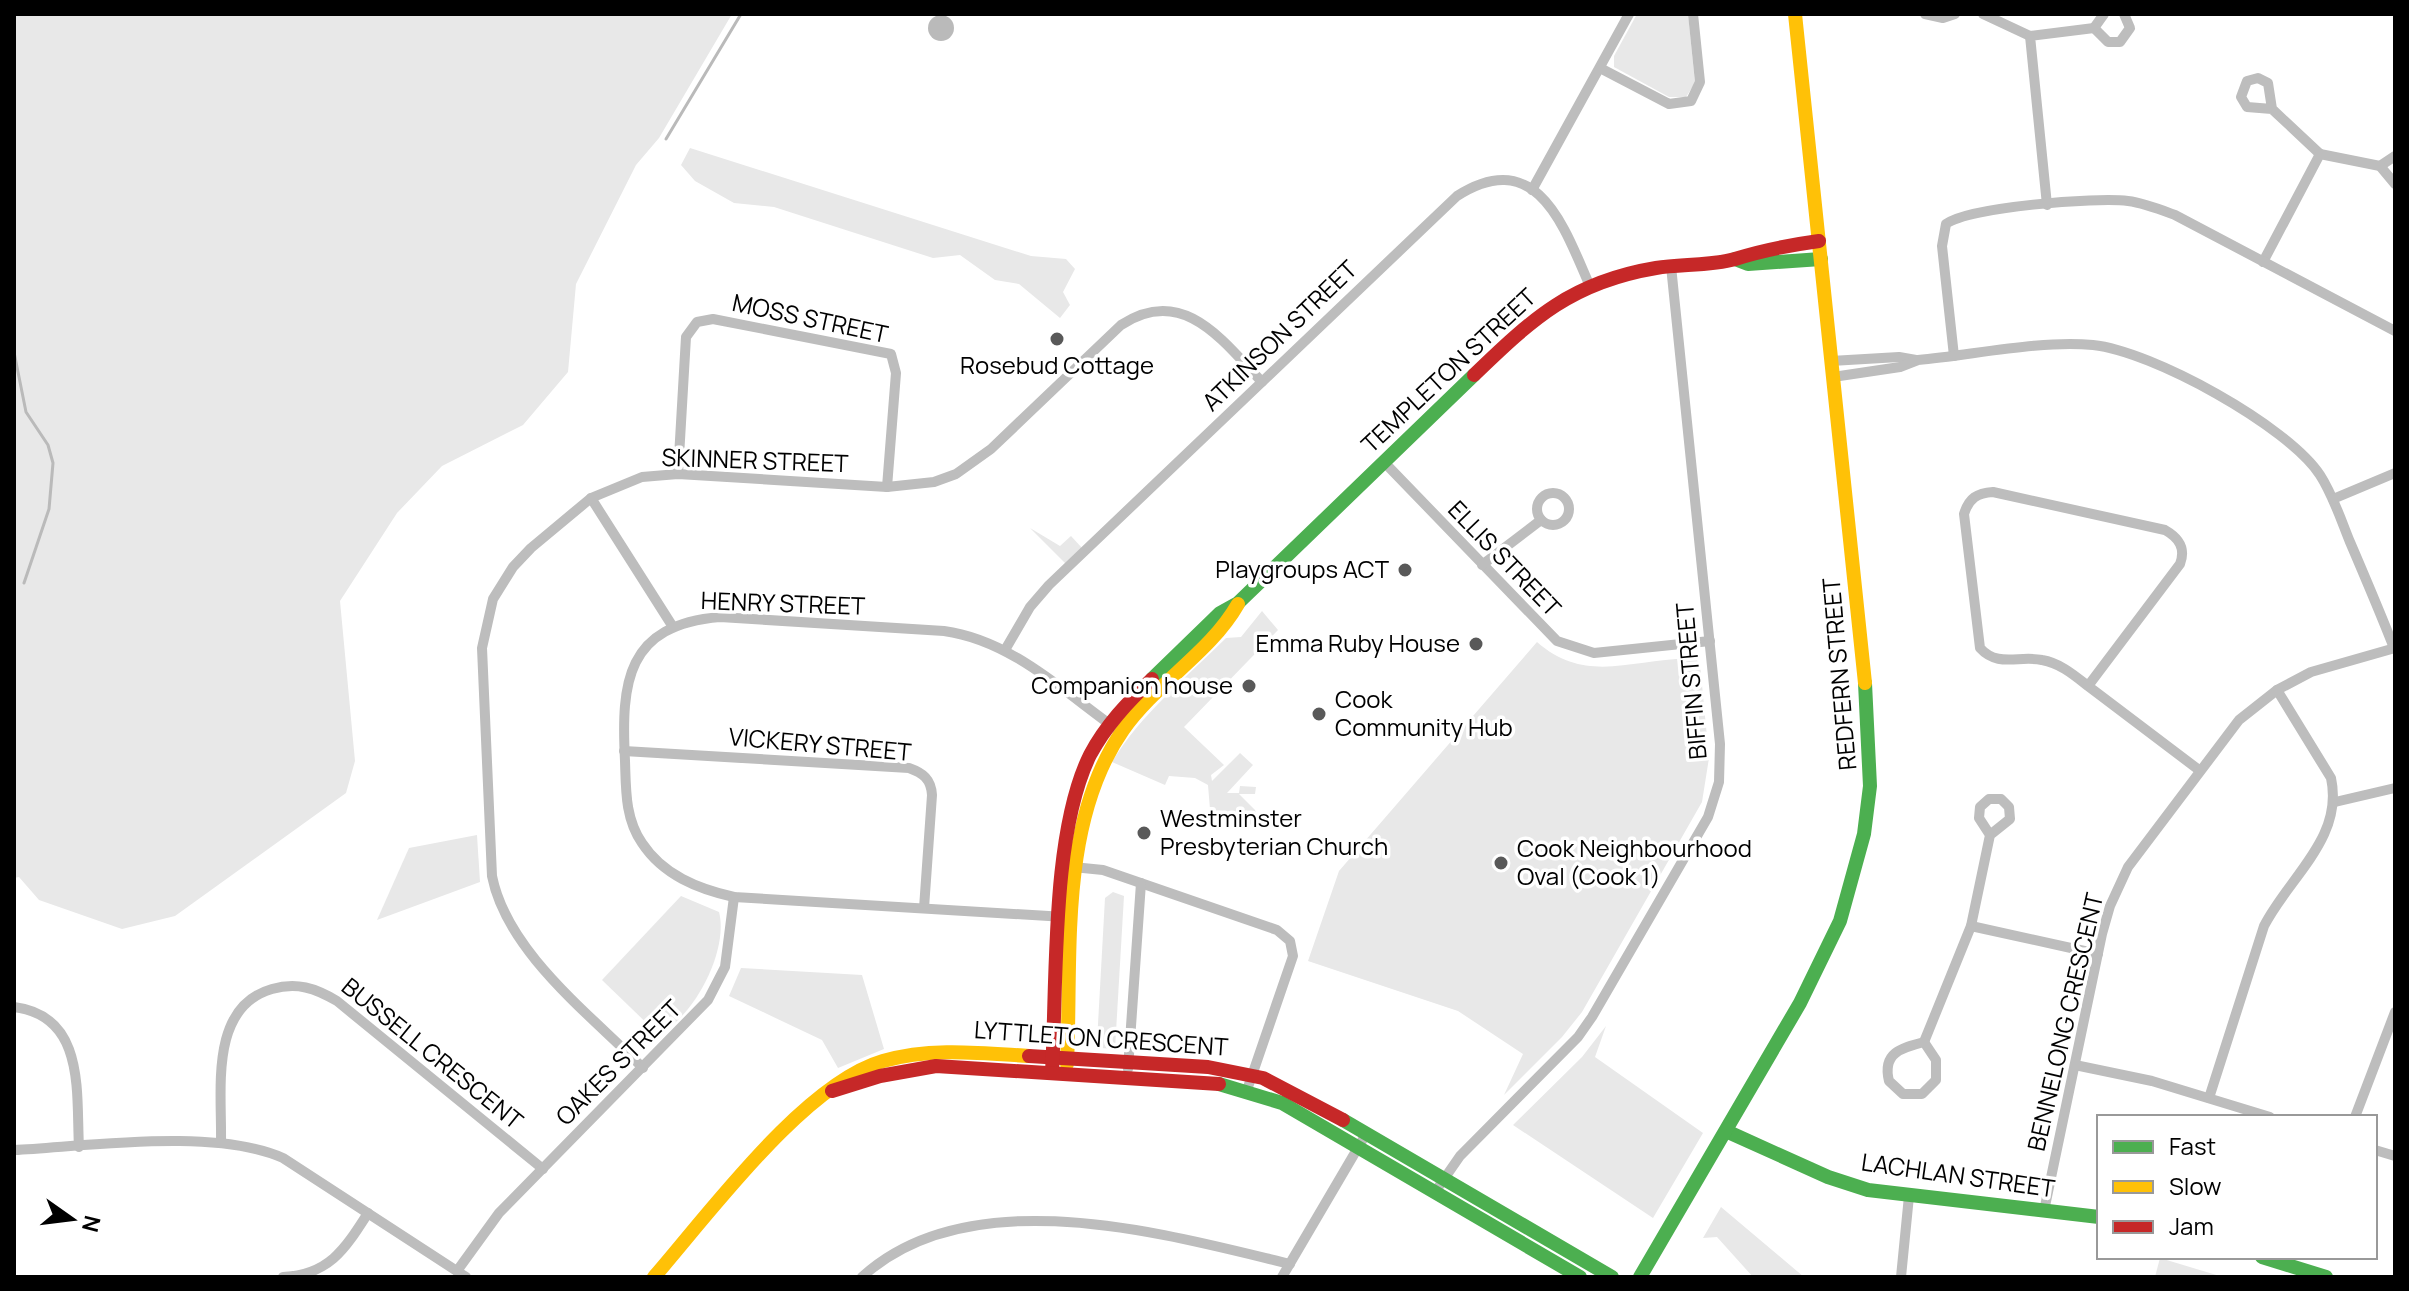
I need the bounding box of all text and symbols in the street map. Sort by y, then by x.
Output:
street label: ATKINSON STREET [1194,252,1364,418]
street label: TEMPLETON STREET [1354,280,1543,460]
street label: MOSS STREET [730,285,892,350]
marker: Rosebud Cottage [1048,330,1066,348]
place label: Rosebud Cottage [960,348,1154,381]
street label: SKINNER STREET [661,440,850,479]
street label: ELLIS STREET [1441,493,1569,624]
place label: Playgroups ACT [1215,552,1390,585]
marker: Playgroups ACT [1396,561,1414,579]
street label: REDFERN STREET [1814,576,1863,772]
street label: HENRY STREET [700,583,867,622]
street label: BIFFIN STREET [1667,601,1714,761]
place label: Emma Ruby House [1256,626,1460,659]
marker: Emma Ruby House [1467,635,1485,653]
place label: Companion house [1031,668,1233,701]
marker: Companion house [1240,677,1258,695]
place label: Cook Community Hub [1335,682,1513,743]
marker: Cook Community Hub [1310,705,1328,723]
street label: VICKERY STREET [727,719,913,768]
place label: Westminster Presbyterian Church [1160,801,1388,862]
marker: Westminster Presbyterian Church [1135,824,1153,842]
place label: Cook Neighbourhood Oval (Cook 1) [1517,831,1752,892]
marker: Cook Neighbourhood Oval (Cook 1) [1492,854,1510,872]
street label: BENNELONG CRESCENT [2019,889,2110,1154]
street label: BUSSELL CRESCENT [335,969,531,1137]
street label: OAKES STREET [548,991,688,1132]
street label: LYTTLETON CRESCENT [973,1012,1230,1063]
legend [2097,1115,2377,1259]
text: Fast [2169,1129,2216,1162]
street label: LACHLAN STREET [1859,1145,2058,1205]
text: Slow [2169,1169,2222,1202]
north arrow [32,1179,112,1259]
text: Jam [2169,1209,2214,1242]
text: N [75,1213,108,1235]

